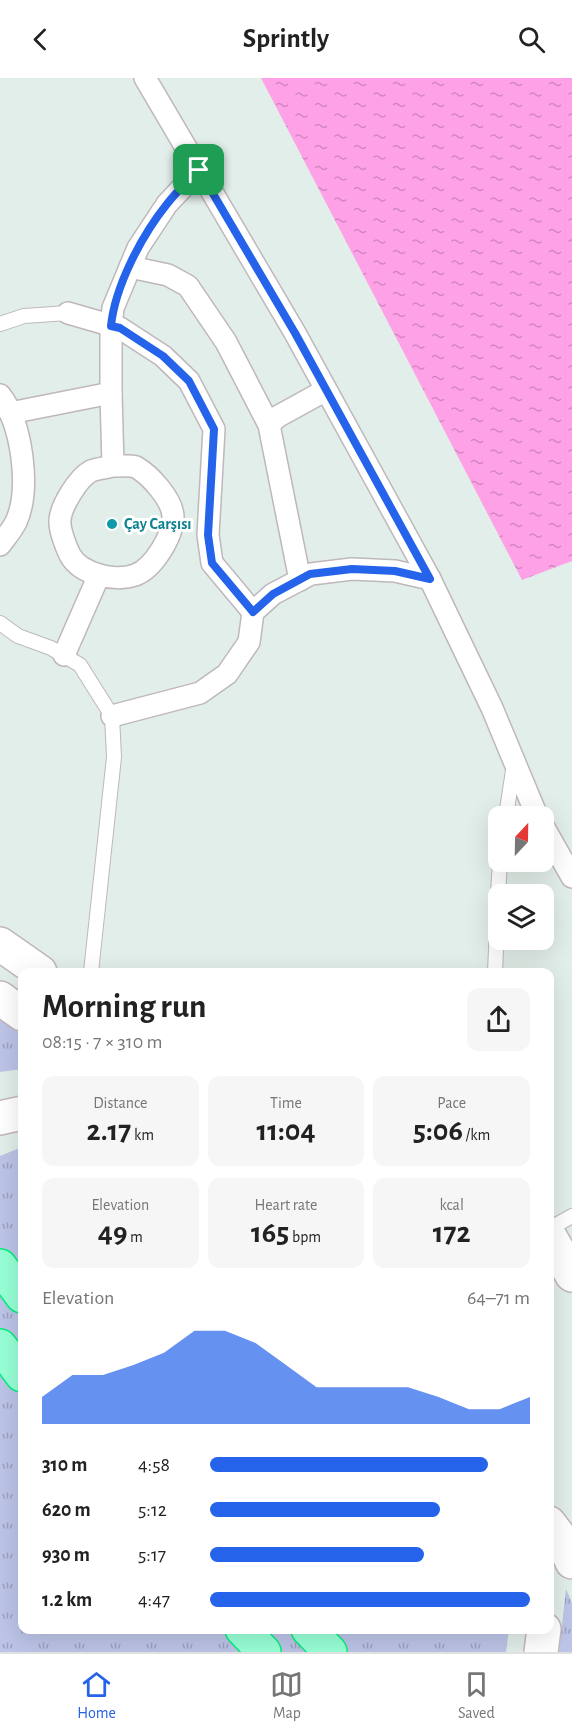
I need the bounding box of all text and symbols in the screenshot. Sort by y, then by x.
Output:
icon: back [24,23,57,56]
icon: search [515,23,548,56]
text: Sprintly [243,25,329,52]
pin [173,144,224,195]
icon: arrive [182,153,215,186]
place label: Çay Carşısı [124,516,192,533]
marker: Çay Carşısı [105,517,119,531]
north arrow [488,806,554,872]
map controls [488,806,554,950]
button: layers [488,884,554,950]
button: share [467,988,530,1051]
text: Morning run [42,991,206,1024]
text: 08:15 · 7 × 310 m [42,1032,163,1052]
text: Distance [93,1095,147,1111]
text: Time [270,1095,302,1111]
text: Pace [437,1095,466,1111]
text: 2.17 [87,1116,131,1146]
text: 11:04 [256,1116,316,1146]
text: 5:06 [413,1116,463,1146]
text: km [131,1127,154,1143]
text: /km [463,1127,490,1143]
text: Elevation [91,1197,149,1213]
text: Heart rate [255,1197,317,1213]
text: kcal [439,1197,464,1213]
text: 49 [98,1218,127,1248]
text: 165 [251,1218,289,1248]
text: 172 [433,1218,471,1248]
text: m [127,1229,143,1245]
text: bpm [289,1229,321,1245]
text: Elevation [42,1288,114,1308]
text: 64–71 m [467,1288,530,1308]
text: 310 m [42,1455,87,1475]
text: 4:58 [138,1455,170,1475]
text: 620 m [42,1500,91,1520]
text: 5:12 [138,1500,167,1520]
text: 930 m [42,1545,90,1565]
text: 5:17 [138,1545,166,1565]
text: 1.2 km [42,1590,92,1610]
text: 4:47 [138,1590,170,1610]
tab: Home [77,1668,116,1723]
tab: Map [270,1668,303,1723]
tab: Saved [458,1668,495,1723]

